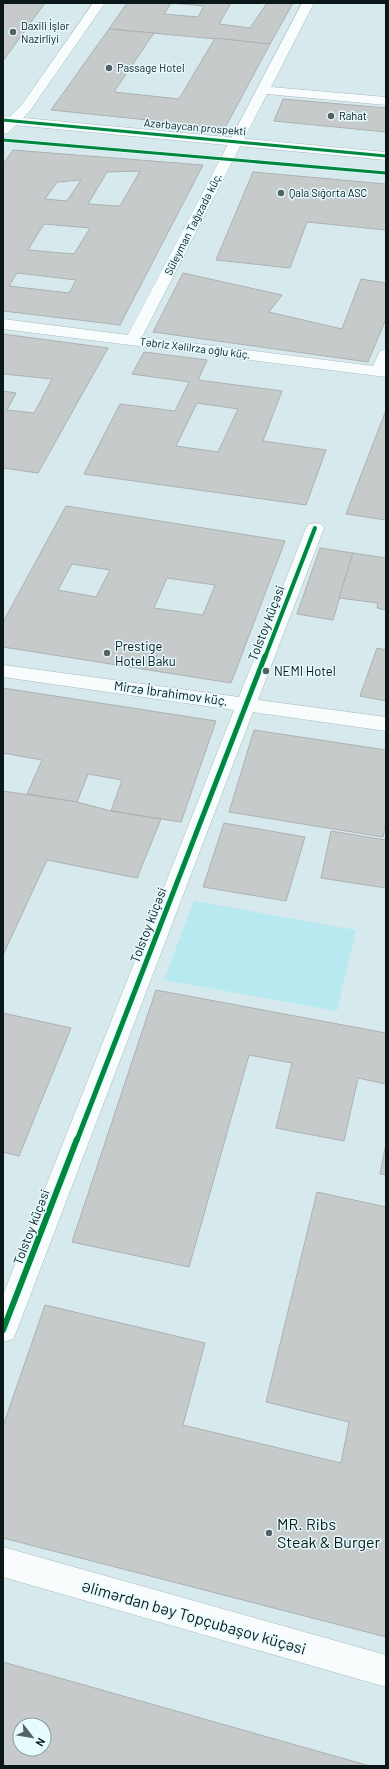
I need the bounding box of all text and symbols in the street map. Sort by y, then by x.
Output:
place label: Daxili İşlər Nazirliyi [21,18,70,45]
marker: Daxili İşlər Nazirliyi [8,27,18,37]
place label: Passage Hotel [117,61,184,74]
marker: Passage Hotel [104,63,114,73]
place label: Rahat [339,109,367,122]
marker: Rahat [326,111,336,121]
street label: Azərbaycan prospekti [143,116,247,137]
street label: Süleyman Tağızadə küç. [161,170,224,277]
place label: Qala Sığorta ASC [289,186,367,199]
marker: Qala Sığorta ASC [276,188,286,198]
street label: Təbriz Xəlilrza oğlu küç. [139,334,251,361]
street label: Tolstoy küçəsi [244,583,288,663]
place label: Prestige Hotel Baku [115,638,176,669]
marker: Prestige Hotel Baku [102,648,112,658]
place label: NEMI Hotel [274,663,336,679]
marker: NEMI Hotel [261,666,271,676]
street label: Mirzə İbrahimov küç. [113,677,229,709]
street label: Tolstoy küçəsi [126,885,170,965]
street label: Tolstoy küçəsi [9,1187,53,1267]
place label: MR. Ribs Steak & Burger [277,1514,381,1551]
marker: MR. Ribs Steak & Burger [264,1528,274,1538]
street label: Əlimərdan bəy Topçubaşov küçəsi [80,1575,309,1658]
north arrow [12,1717,52,1757]
text: N [34,1736,48,1749]

